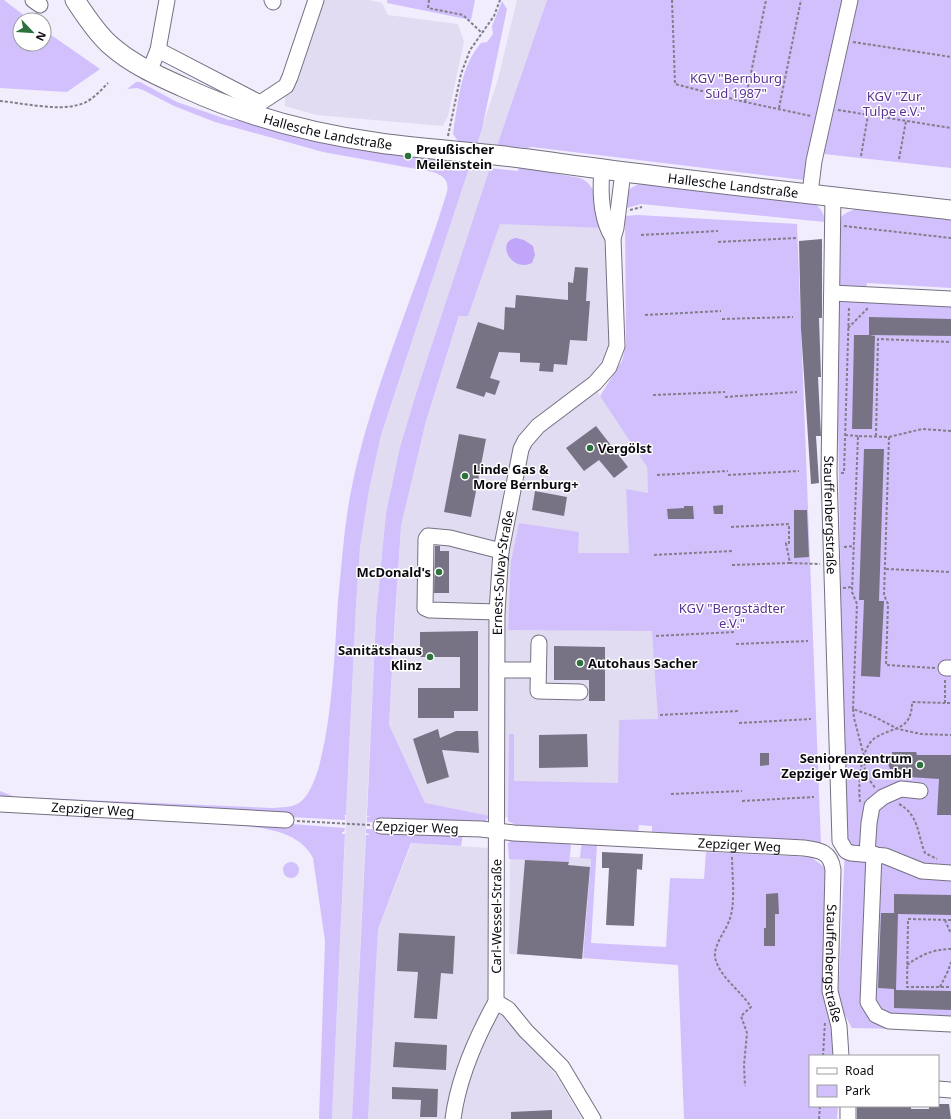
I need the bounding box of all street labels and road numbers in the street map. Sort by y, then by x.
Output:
street label: Hallesche Landstraße [261,109,393,154]
street label: Hallesche Landstraße [667,169,799,202]
street label: Stauffenbergstraße [820,455,841,575]
street label: Ernest-Solvay-Straße [488,508,518,635]
street label: Zepziger Weg [51,798,135,821]
street label: Zepziger Weg [375,817,459,837]
street label: Zepziger Weg [697,834,782,856]
street label: Carl-Wessel-Straße [487,859,505,974]
street label: Stauffenbergstraße [821,904,847,1024]

